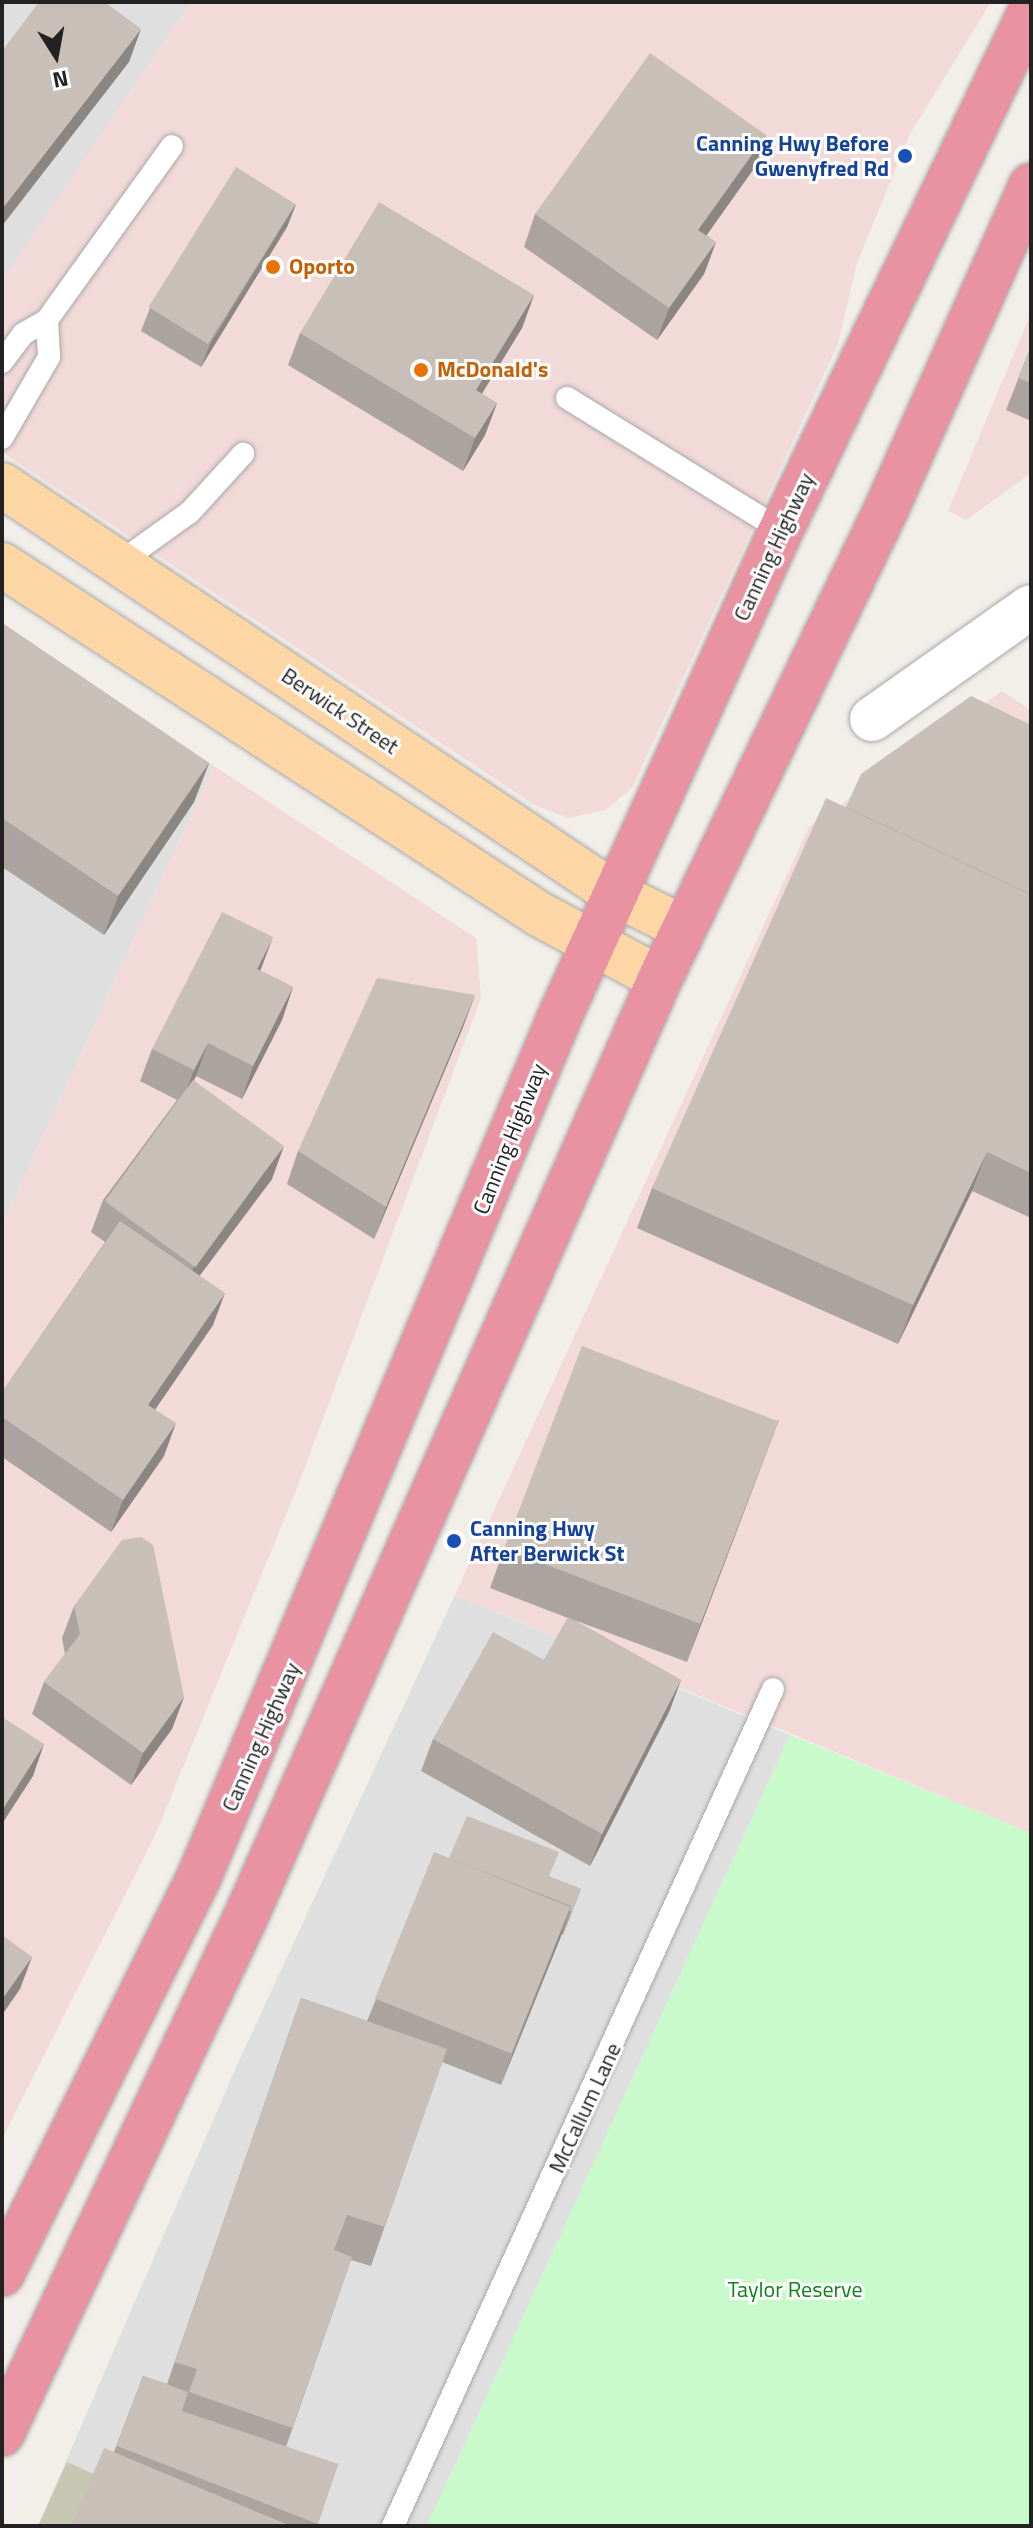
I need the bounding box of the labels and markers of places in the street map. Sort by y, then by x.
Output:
place label: Canning Hwy Before Gwenyfred Rd [696,130,889,182]
marker: Canning Hwy Before Gwenyfred Rd [896,147,914,165]
place label: Oporto [289,254,355,280]
marker: Oporto [264,258,282,276]
place label: McDonald's [437,357,548,383]
marker: McDonald's [412,361,430,379]
place label: Canning Hwy After Berwick St [470,1515,624,1566]
marker: Canning Hwy After Berwick St [445,1532,463,1550]

